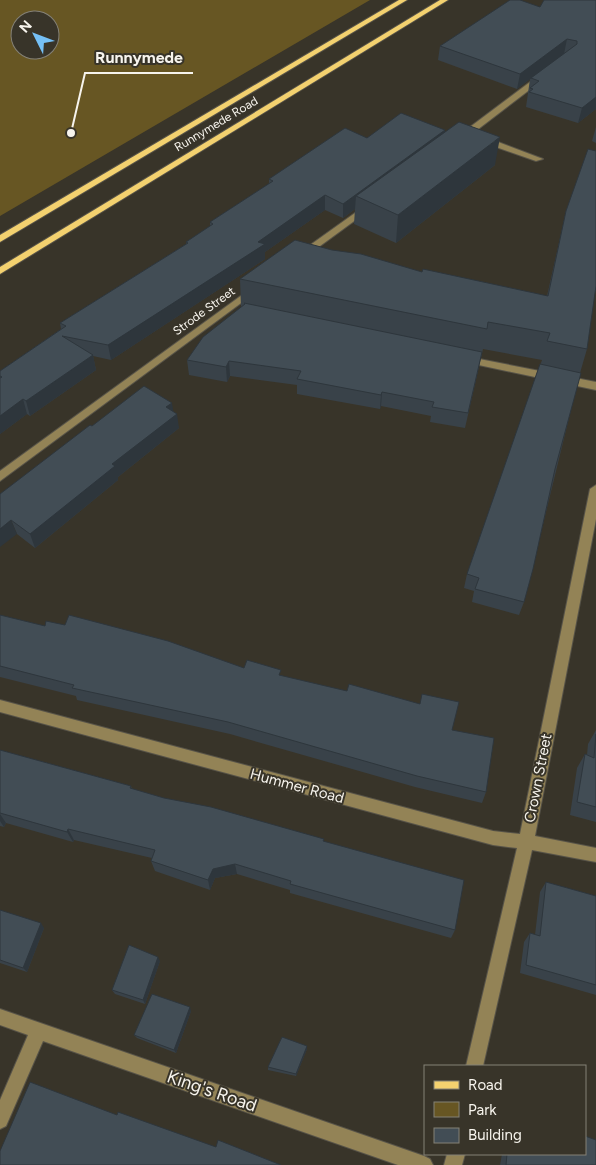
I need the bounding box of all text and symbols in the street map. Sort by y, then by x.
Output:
north arrow [10,10,60,60]
text: N [16,17,36,36]
callout: Runnymede [85,42,193,73]
text: Runnymede [95,48,183,67]
street label: Runnymede Road [172,94,260,154]
street label: Strode Street [170,284,238,338]
street label: Crown Street [521,732,556,824]
street label: Hummer Road [248,765,346,807]
street label: King's Road [164,1065,260,1117]
legend [424,1065,586,1155]
text: Road [468,1076,503,1094]
text: Park [468,1101,497,1119]
text: Building [468,1126,522,1144]

